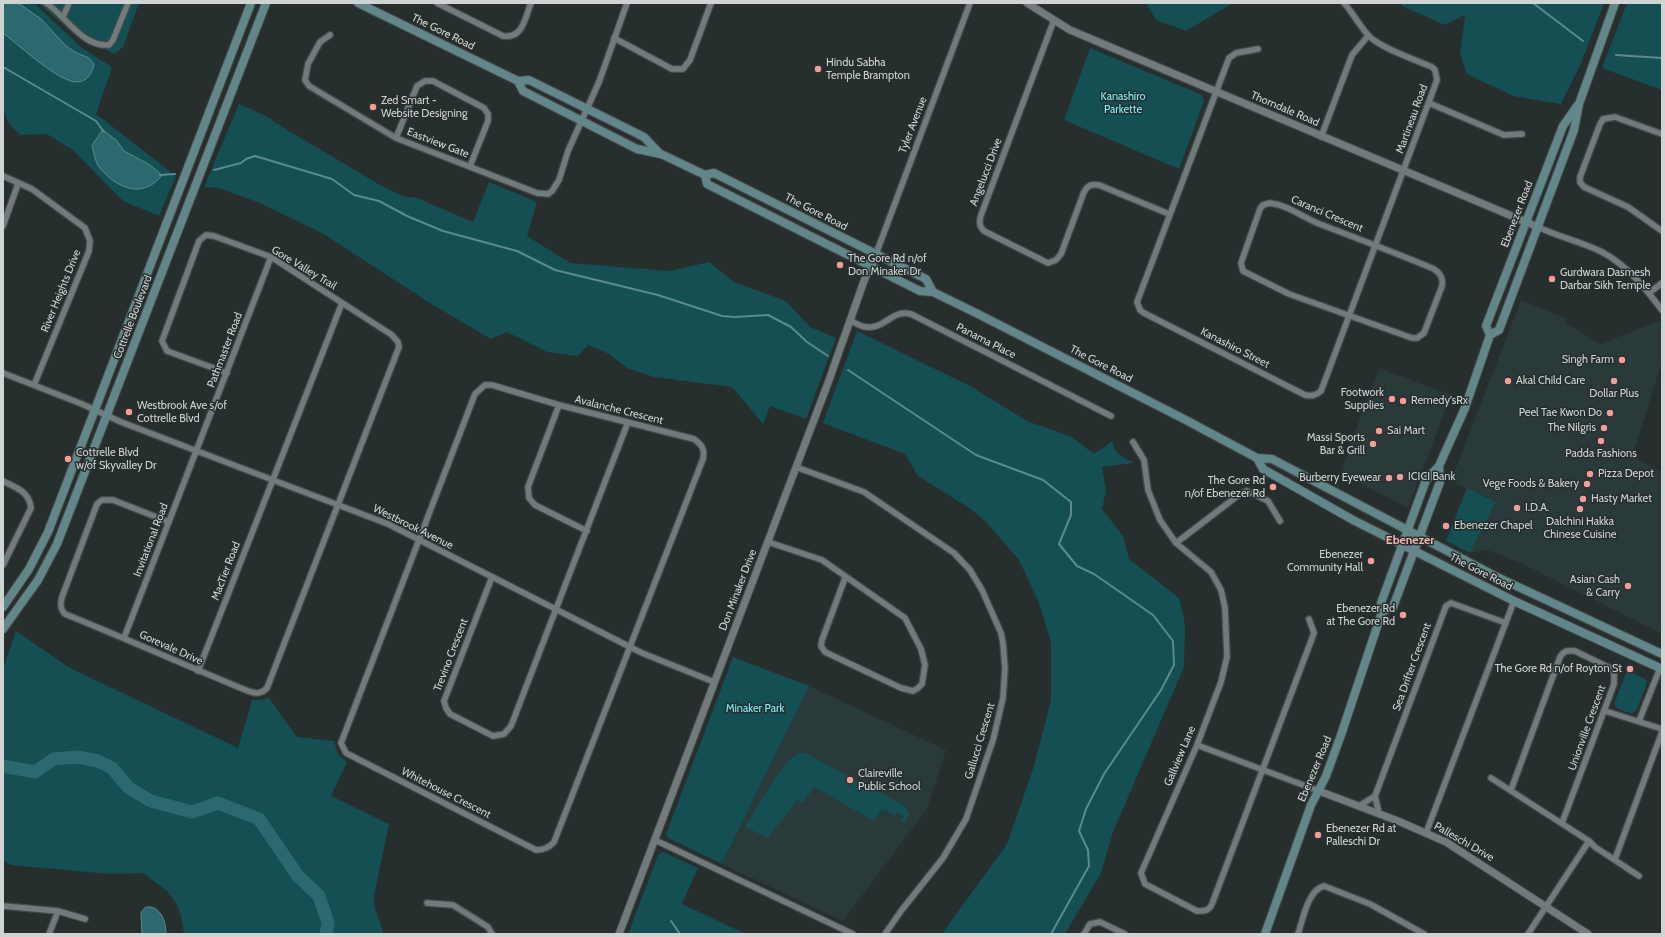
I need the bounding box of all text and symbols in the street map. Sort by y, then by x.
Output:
street label: The Gore Road [409,11,477,53]
place label: Hindu Sabha Temple Brampton [826,56,910,82]
marker: Hindu Sabha Temple Brampton [813,64,823,74]
street label: Martineau Road [1393,83,1431,155]
street label: Thorndale Road [1249,89,1321,129]
park label: Kanashiro Parkette [1100,90,1146,116]
place label: Zed Smart - Website Designing [381,94,467,120]
street label: Tyler Avenue [896,95,930,155]
marker: Zed Smart - Website Designing [368,102,378,112]
street label: Eastview Gate [405,125,471,161]
street label: Angelucci Drive [967,136,1005,208]
street label: Ebenezer Road [1498,179,1536,249]
street label: The Gore Road [782,191,850,233]
street label: Caranci Crescent [1289,193,1365,235]
street label: Gore Valley Trail [269,243,339,293]
street label: River Heights Drive [38,248,84,334]
place label: The Gore Rd n/of Don Minaker Dr [848,252,927,278]
marker: The Gore Rd n/of Don Minaker Dr [835,260,845,270]
place label: Gurdwara Dasmesh Darbar Sikh Temple [1560,266,1651,292]
street label: Cottrelle Boulevard [111,273,155,361]
marker: Gurdwara Dasmesh Darbar Sikh Temple [1547,274,1557,284]
street label: Pathmaster Road [205,310,245,390]
street label: Panama Place [954,320,1018,362]
street label: Kanashiro Street [1198,325,1272,371]
street label: The Gore Road [1067,343,1135,385]
place label: Singh Farm [1562,353,1614,367]
marker: Singh Farm [1617,355,1627,365]
place label: Akal Child Care [1516,374,1585,388]
marker: Akal Child Care [1503,376,1513,386]
marker: Dollar Plus [1609,376,1619,386]
place label: Footwork Supplies [1341,386,1384,412]
place label: Dollar Plus [1589,387,1639,401]
street label: Avalanche Crescent [573,393,665,427]
marker: Footwork Supplies [1387,394,1397,404]
place label: Remedy'sRx [1411,394,1468,408]
marker: Remedy'sRx [1398,396,1408,406]
place label: Westbrook Ave s/of Cottrelle Blvd [137,399,227,425]
place label: Peel Tae Kwon Do [1519,406,1602,420]
marker: Westbrook Ave s/of Cottrelle Blvd [124,407,134,417]
marker: Peel Tae Kwon Do [1605,408,1615,418]
place label: The Nilgris [1548,421,1596,435]
marker: The Nilgris [1599,423,1609,433]
place label: Sai Mart [1387,424,1425,438]
marker: Sai Mart [1374,426,1384,436]
place label: Massi Sports Bar & Grill [1307,431,1365,457]
marker: Padda Fashions [1596,436,1606,446]
marker: Massi Sports Bar & Grill [1368,439,1378,449]
place label: Cottrelle Blvd w/of Skyvalley Dr [76,446,157,472]
place label: Padda Fashions [1565,447,1637,461]
marker: Cottrelle Blvd w/of Skyvalley Dr [63,454,73,464]
place label: Pizza Depot [1598,467,1654,481]
marker: Pizza Depot [1585,469,1595,479]
place label: ICICI Bank [1408,470,1455,484]
place label: Burberry Eyewear [1299,471,1381,485]
marker: ICICI Bank [1395,472,1405,482]
marker: Burberry Eyewear [1384,473,1394,483]
place label: The Gore Rd n/of Ebenezer Rd [1185,474,1265,500]
place label: Vege Foods & Bakery [1483,477,1579,491]
marker: Vege Foods & Bakery [1582,479,1592,489]
marker: The Gore Rd n/of Ebenezer Rd [1268,482,1278,492]
place label: Hasty Market [1591,492,1652,506]
marker: Hasty Market [1578,494,1588,504]
street label: Invitational Road [131,501,171,579]
place label: I.D.A. [1525,501,1549,515]
street label: Westbrook Avenue [371,502,455,552]
marker: I.D.A. [1512,503,1522,513]
marker: Dalchini Hakka Chinese Cuisine [1575,504,1585,514]
place label: Dalchini Hakka Chinese Cuisine [1544,515,1616,541]
place label: Ebenezer Chapel [1454,519,1533,533]
marker: Ebenezer Chapel [1441,521,1451,531]
district label: Ebenezer [1386,533,1434,547]
street label: MacTier Road [209,540,243,602]
street label: Don Minaker Drive [716,547,760,633]
place label: Ebenezer Community Hall [1287,548,1363,574]
street label: The Gore Road [1447,551,1515,593]
marker: Ebenezer Community Hall [1366,556,1376,566]
place label: Asian Cash & Carry [1570,573,1620,599]
marker: Asian Cash & Carry [1623,581,1633,591]
place label: Ebenezer Rd at The Gore Rd [1326,602,1395,628]
marker: Ebenezer Rd at The Gore Rd [1398,610,1408,620]
street label: Trevino Crescent [431,617,471,693]
street label: Sea Drifter Crescent [1390,621,1434,713]
street label: Gorevale Drive [137,628,205,668]
place label: The Gore Rd n/of Royton St [1495,662,1622,676]
marker: The Gore Rd n/of Royton St [1625,664,1635,674]
street label: Unionville Crescent [1565,684,1609,772]
street label: Gallucci Crescent [962,701,998,781]
park label: Minaker Park [726,702,784,716]
street label: Gallview Lane [1161,724,1199,788]
street label: Ebenezer Road [1295,734,1335,804]
street label: Whitehouse Crescent [399,765,493,821]
place label: Claireville Public School [858,767,921,793]
marker: Claireville Public School [845,775,855,785]
street label: Palleschi Drive [1432,819,1496,865]
place label: Ebenezer Rd at Palleschi Dr [1326,822,1396,848]
marker: Ebenezer Rd at Palleschi Dr [1313,830,1323,840]

